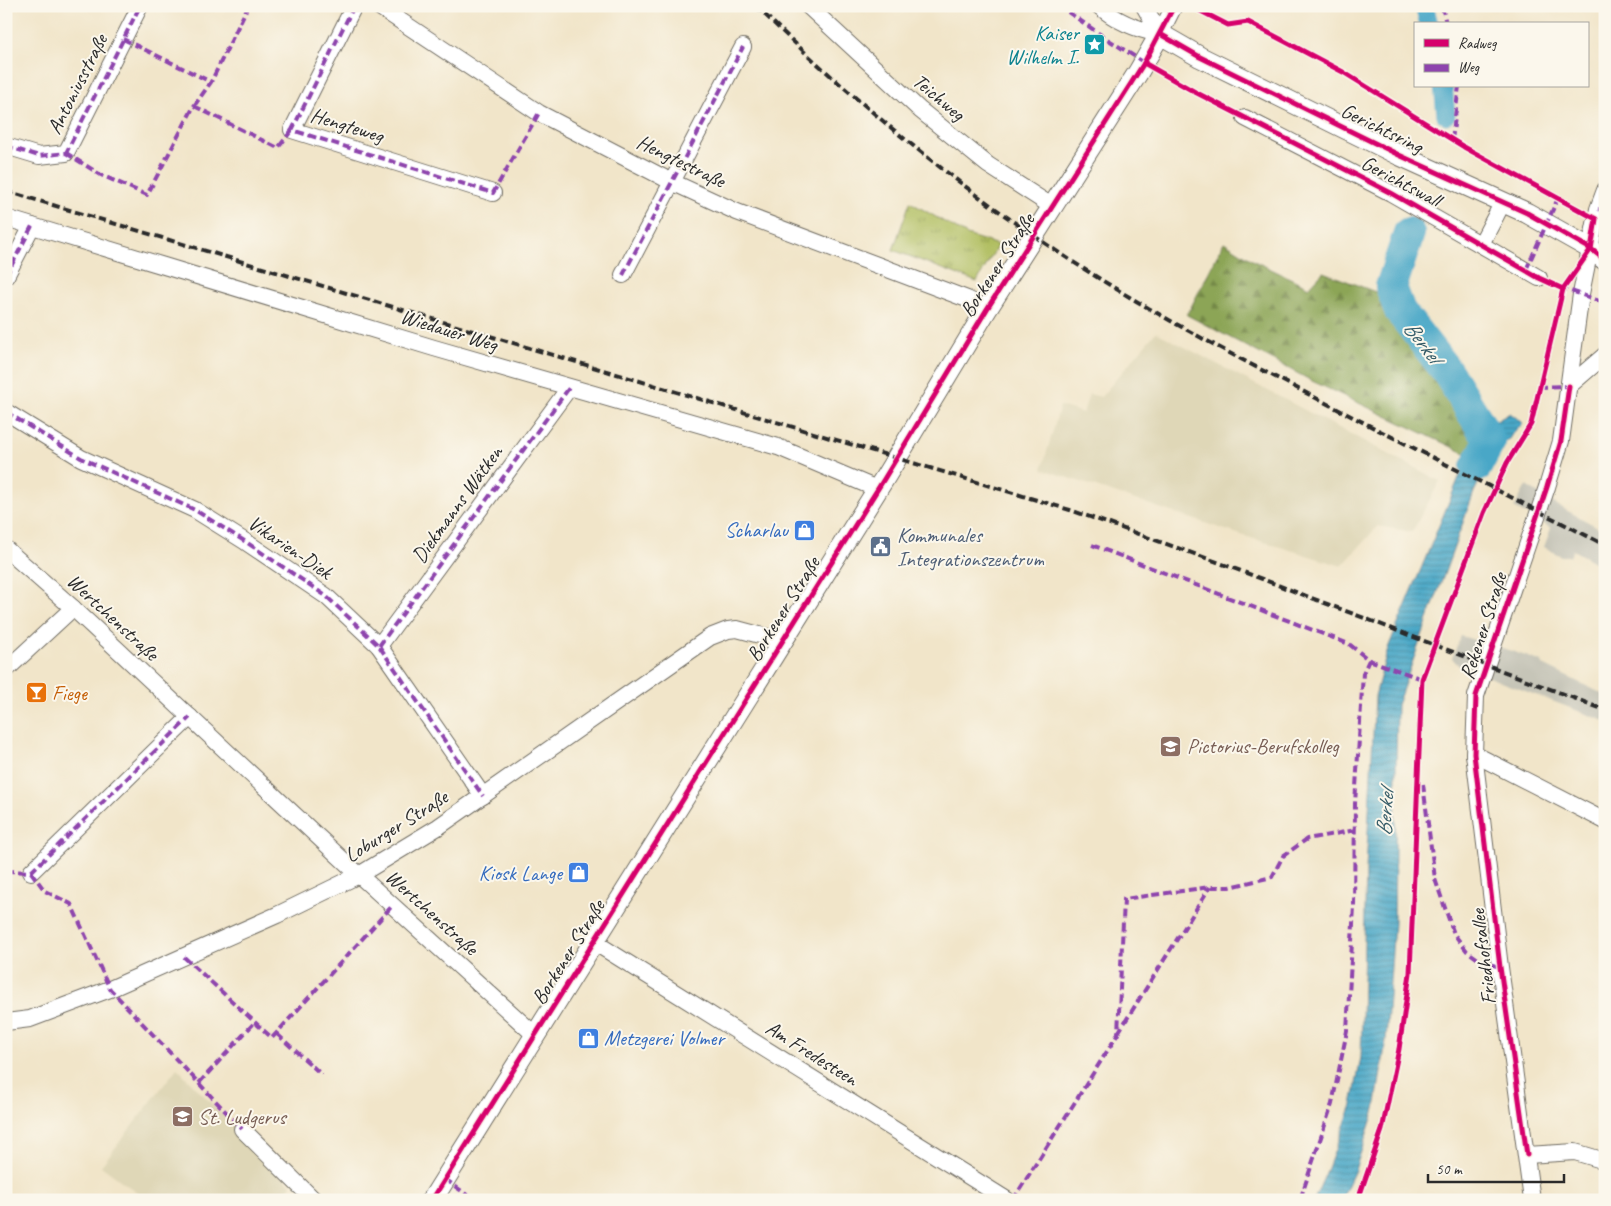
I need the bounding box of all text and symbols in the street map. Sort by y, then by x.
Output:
place label: Kaiser Wilhelm I. [1006,20,1080,70]
legend [1414,22,1588,88]
street label: Antoniusstraße [41,28,114,138]
place icon: Kaiser Wilhelm I. [1083,33,1107,57]
text: Radweg [1458,34,1498,53]
text: Weg [1458,58,1480,77]
street label: Teichweg [907,68,972,127]
street label: Gerichtsring [1337,97,1429,160]
street label: Hengteweg [308,102,388,149]
street label: Hengtestraße [633,129,731,194]
street label: Gerichtswall [1357,149,1448,214]
street label: Borkener Straße [954,206,1041,322]
street label: Wiedauer Weg [397,303,502,358]
water label: Berkel [1397,315,1452,374]
street label: Diekmanns Wätken [406,439,509,568]
street label: Vikarien-Diek [243,509,339,586]
place label: Scharlau [725,517,789,543]
shop icon: Scharlau [792,518,816,542]
place label: Kommunales Integrationszentrum [897,522,1045,572]
public building icon: Kommunales Integrationszentrum [869,535,893,559]
street label: Borkener Straße [741,550,827,666]
street label: Rekener Straße [1454,567,1513,683]
street label: Wertchenstraße [62,568,166,668]
place label: Fiege [52,680,88,706]
bar icon: Fiege [24,681,48,705]
place label: Pictorius-Berufskolleg [1187,733,1340,759]
school or university icon: Pictorius-Berufskolleg [1159,734,1183,758]
water label: Berkel [1369,782,1401,837]
street label: Loburger Straße [340,783,454,868]
place label: Kiosk Lange [479,860,564,886]
shop icon: Kiosk Lange [566,861,590,885]
street label: Wertchenstraße [380,864,485,962]
street label: Borkener Straße [526,893,612,1009]
street label: Friedhofsallee [1464,907,1502,1006]
street label: Am Fredesteen [761,1015,864,1092]
place label: Metzgerei Volmer [604,1025,726,1051]
shop icon: Metzgerei Volmer [576,1026,600,1050]
place label: St. Ludgerus [198,1104,288,1130]
school or university icon: St. Ludgerus [170,1105,194,1129]
scale bar [1428,1151,1565,1183]
text: 50 m [1436,1160,1463,1179]

